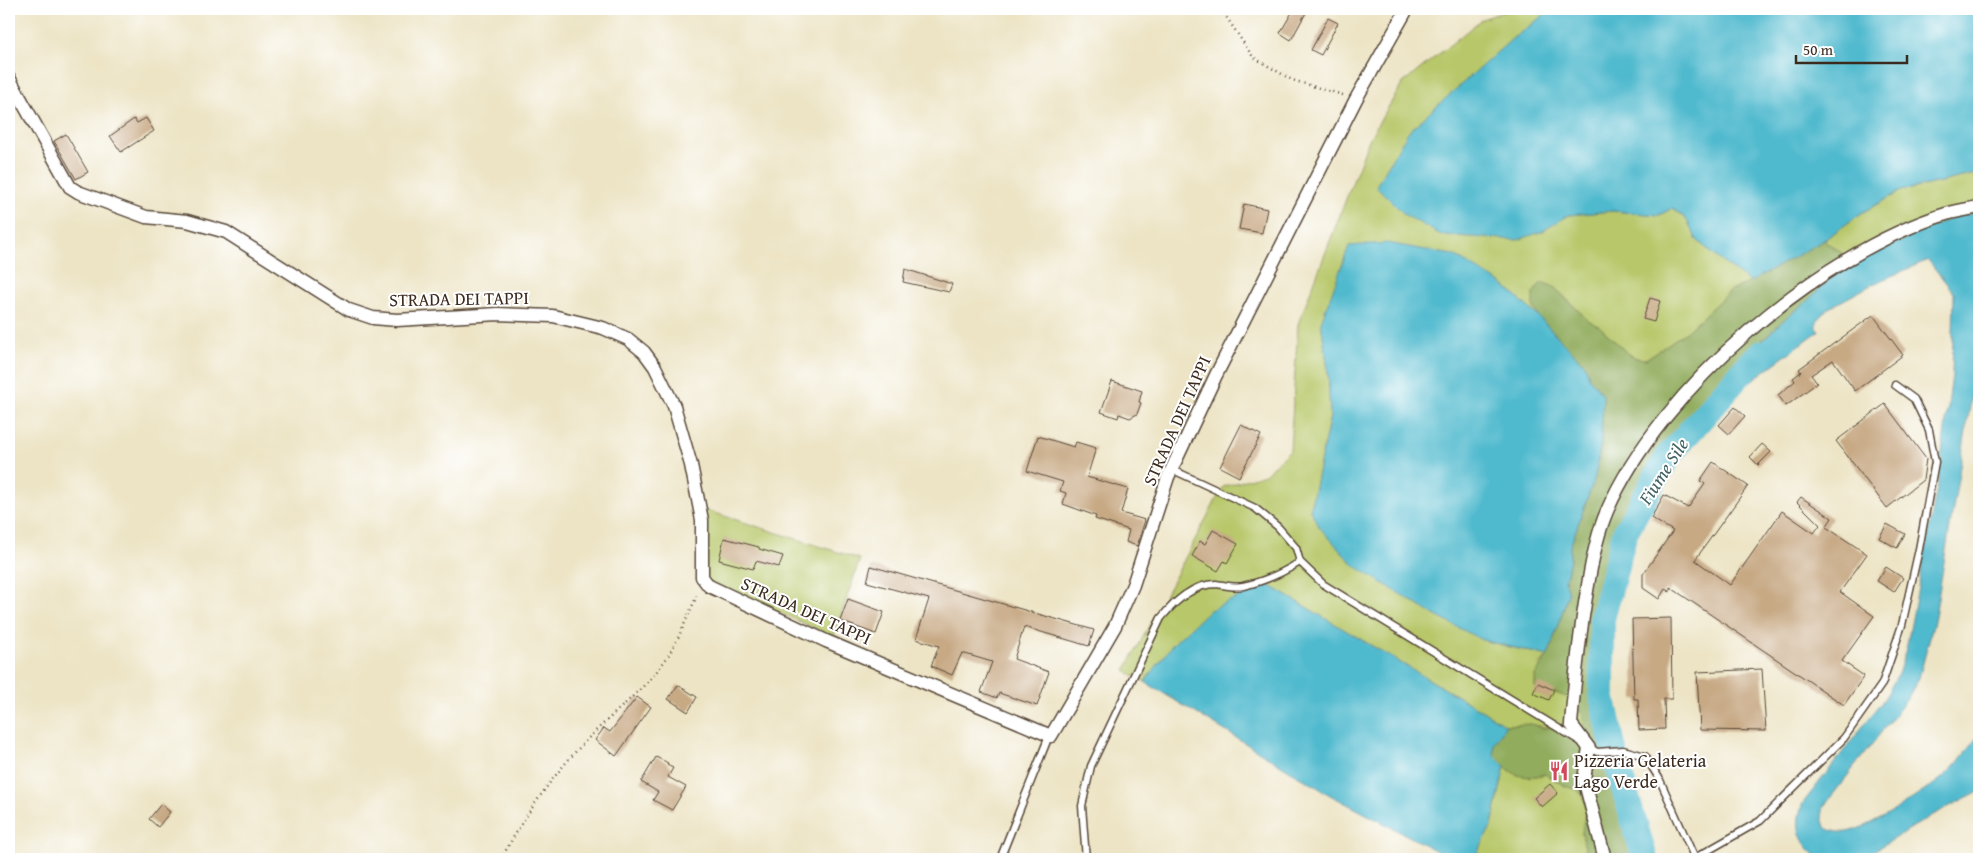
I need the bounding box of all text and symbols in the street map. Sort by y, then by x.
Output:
scale bar [1796,32,1907,64]
text: 50 m [1803,39,1834,60]
street label: STRADA DEI TAPPI [389,284,529,313]
street label: STRADA DEI TAPPI [1136,351,1217,490]
water label: Fiume Sile [1630,432,1695,511]
street label: STRADA DEI TAPPI [737,570,876,651]
place label: Pizzeria Gelateria Lago Verde [1574,747,1707,795]
restaurant icon: Pizzeria Gelateria Lago Verde [1548,760,1570,782]

